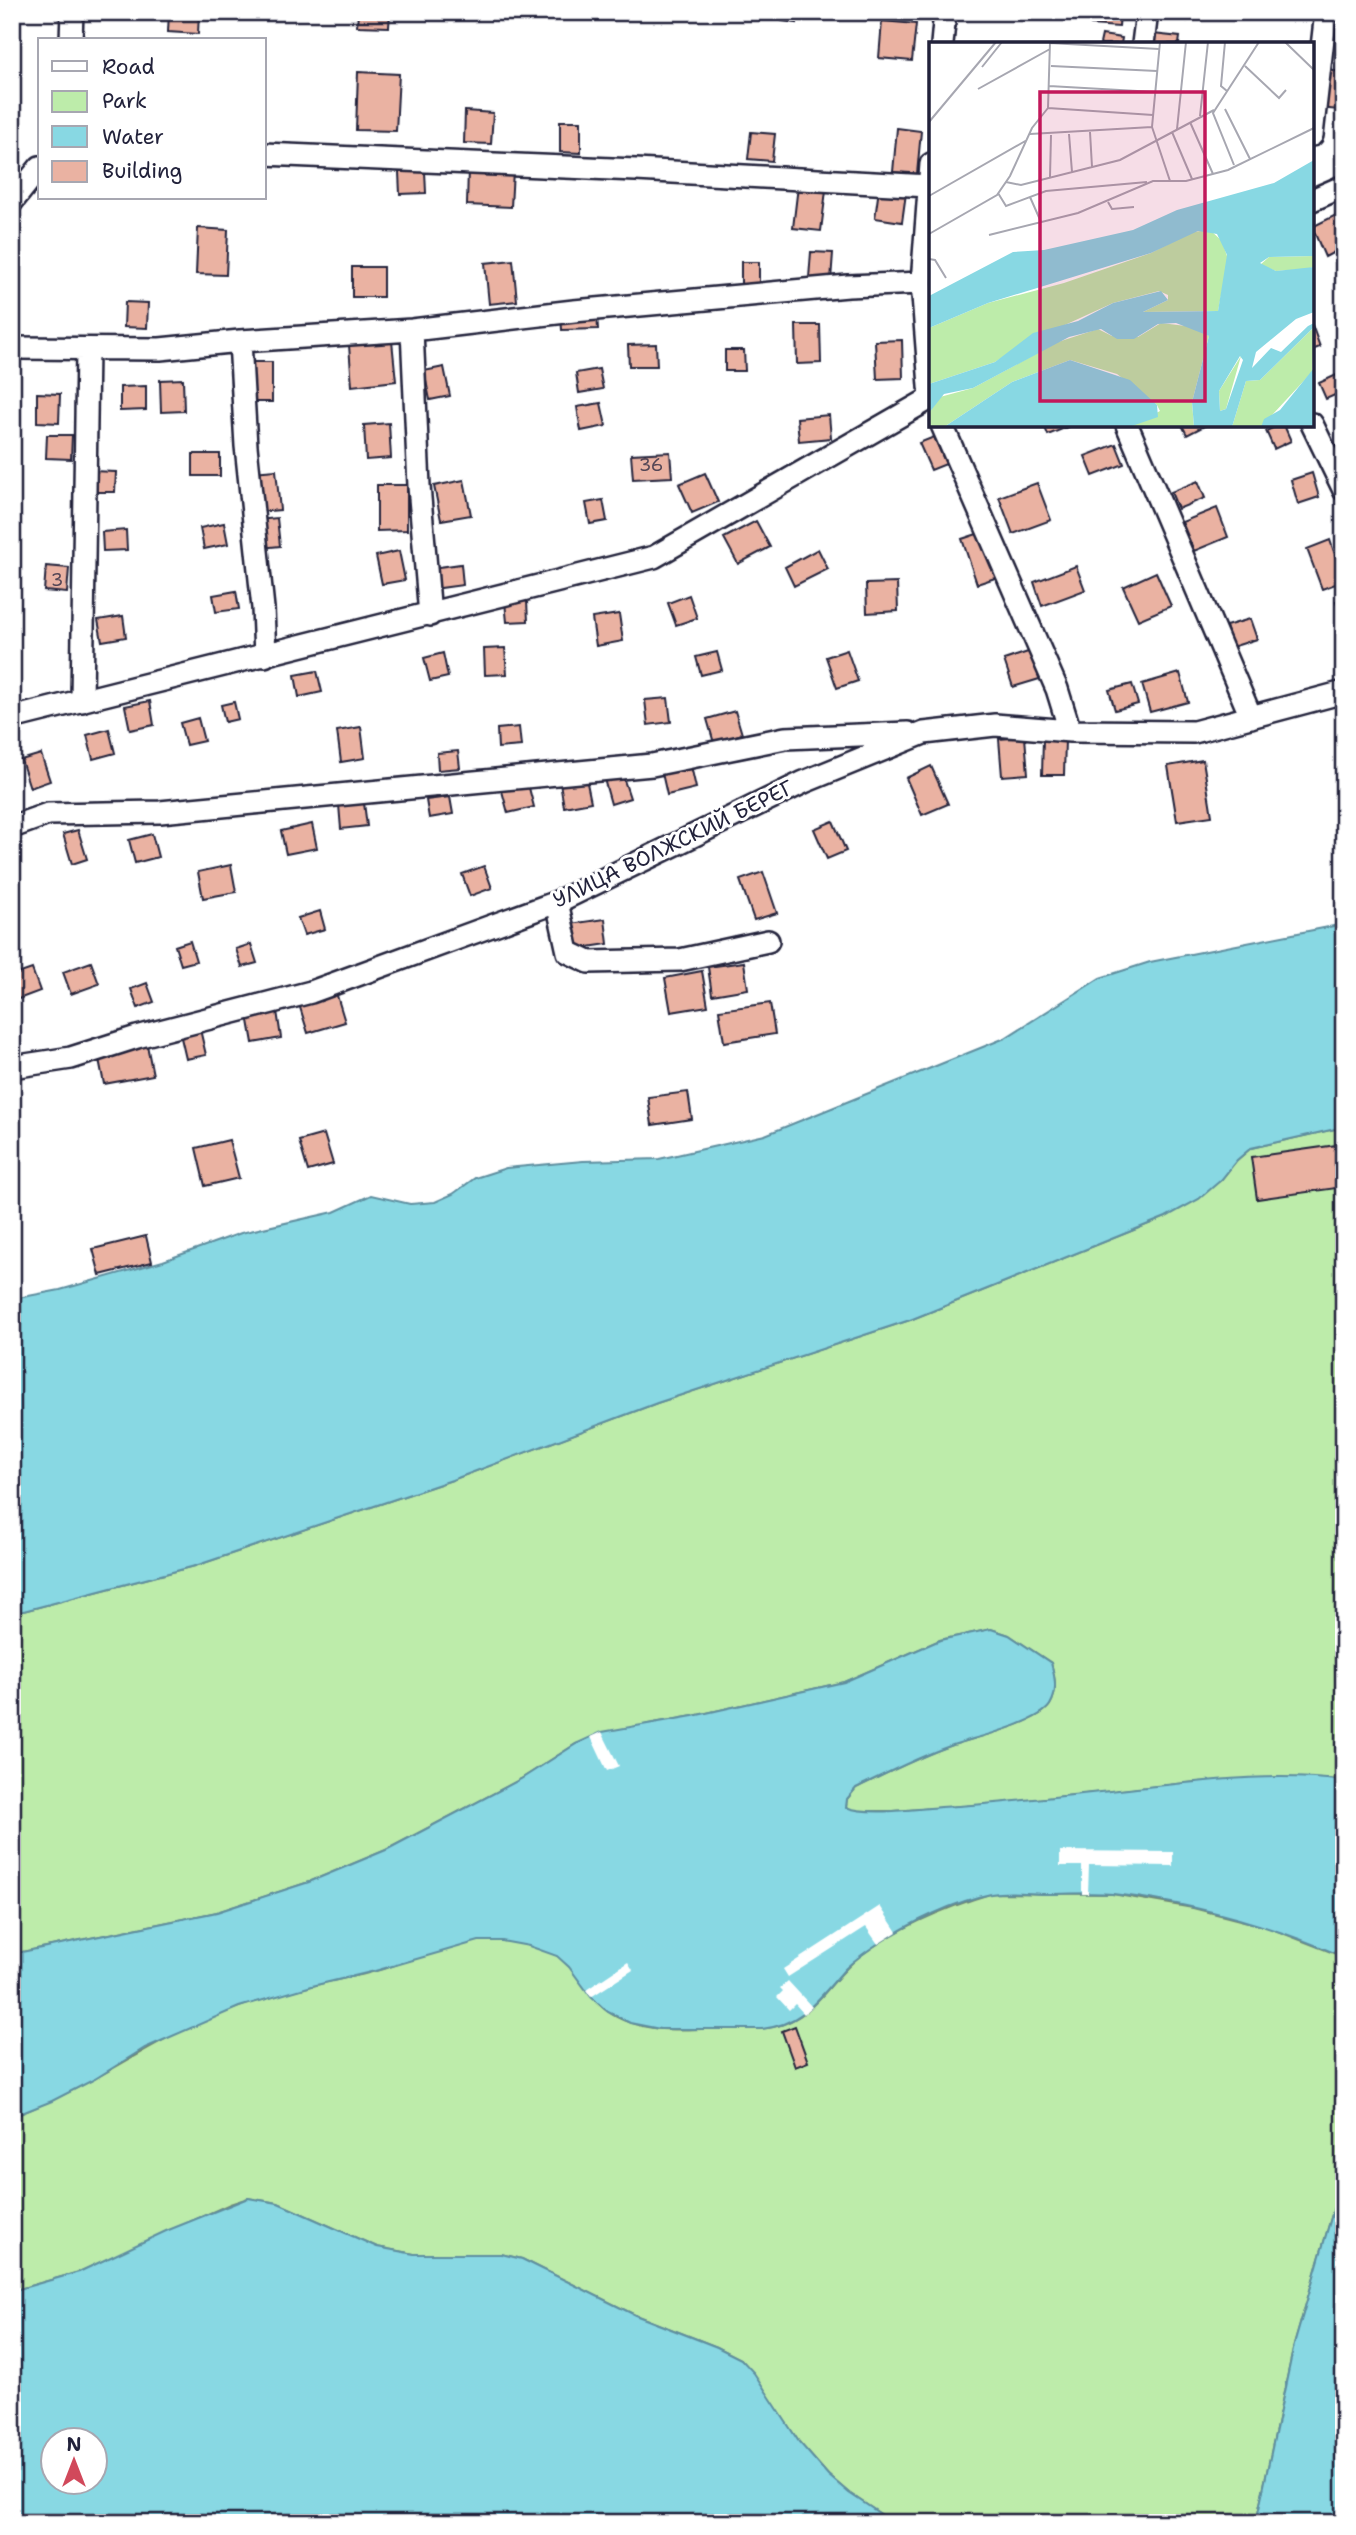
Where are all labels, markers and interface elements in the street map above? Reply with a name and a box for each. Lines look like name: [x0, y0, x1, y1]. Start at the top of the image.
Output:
legend: [38, 38, 266, 200]
inset map: [929, 42, 1314, 427]
text: Road: [102, 53, 155, 81]
text: Park: [102, 87, 147, 115]
text: Water: [102, 123, 164, 151]
text: Building: [102, 157, 182, 185]
house number: 36: [639, 453, 663, 477]
house number: 3: [51, 568, 63, 592]
street label: УЛИЦА ВОЛЖСКИЙ БЕРЕГ: [548, 773, 798, 914]
north arrow: [38, 2426, 108, 2496]
text: N: [66, 2432, 82, 2457]

